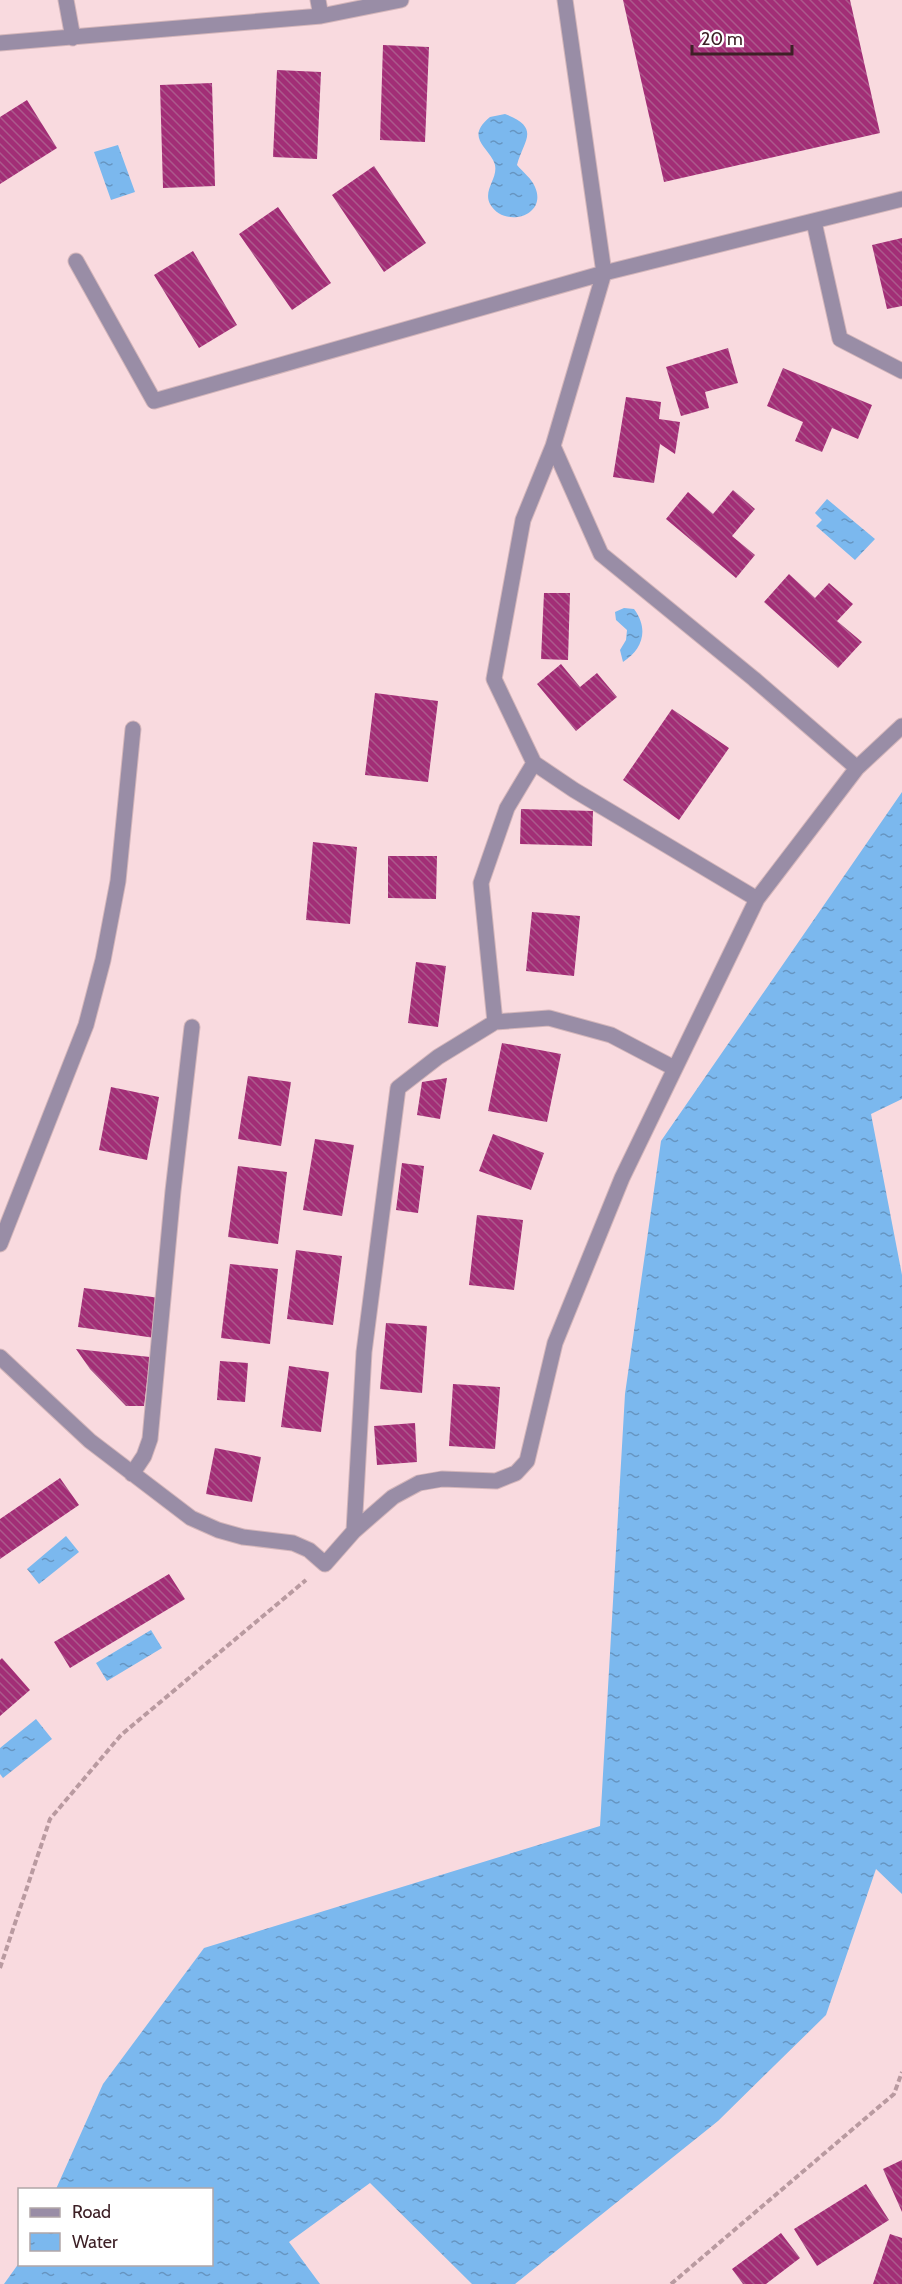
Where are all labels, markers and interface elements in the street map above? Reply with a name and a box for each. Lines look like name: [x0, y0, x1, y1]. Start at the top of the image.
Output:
scale bar: [692, 18, 792, 56]
text: 20 m: [701, 28, 743, 50]
legend: [18, 2188, 213, 2266]
text: Road: [72, 2201, 111, 2223]
text: Water: [72, 2231, 118, 2253]

